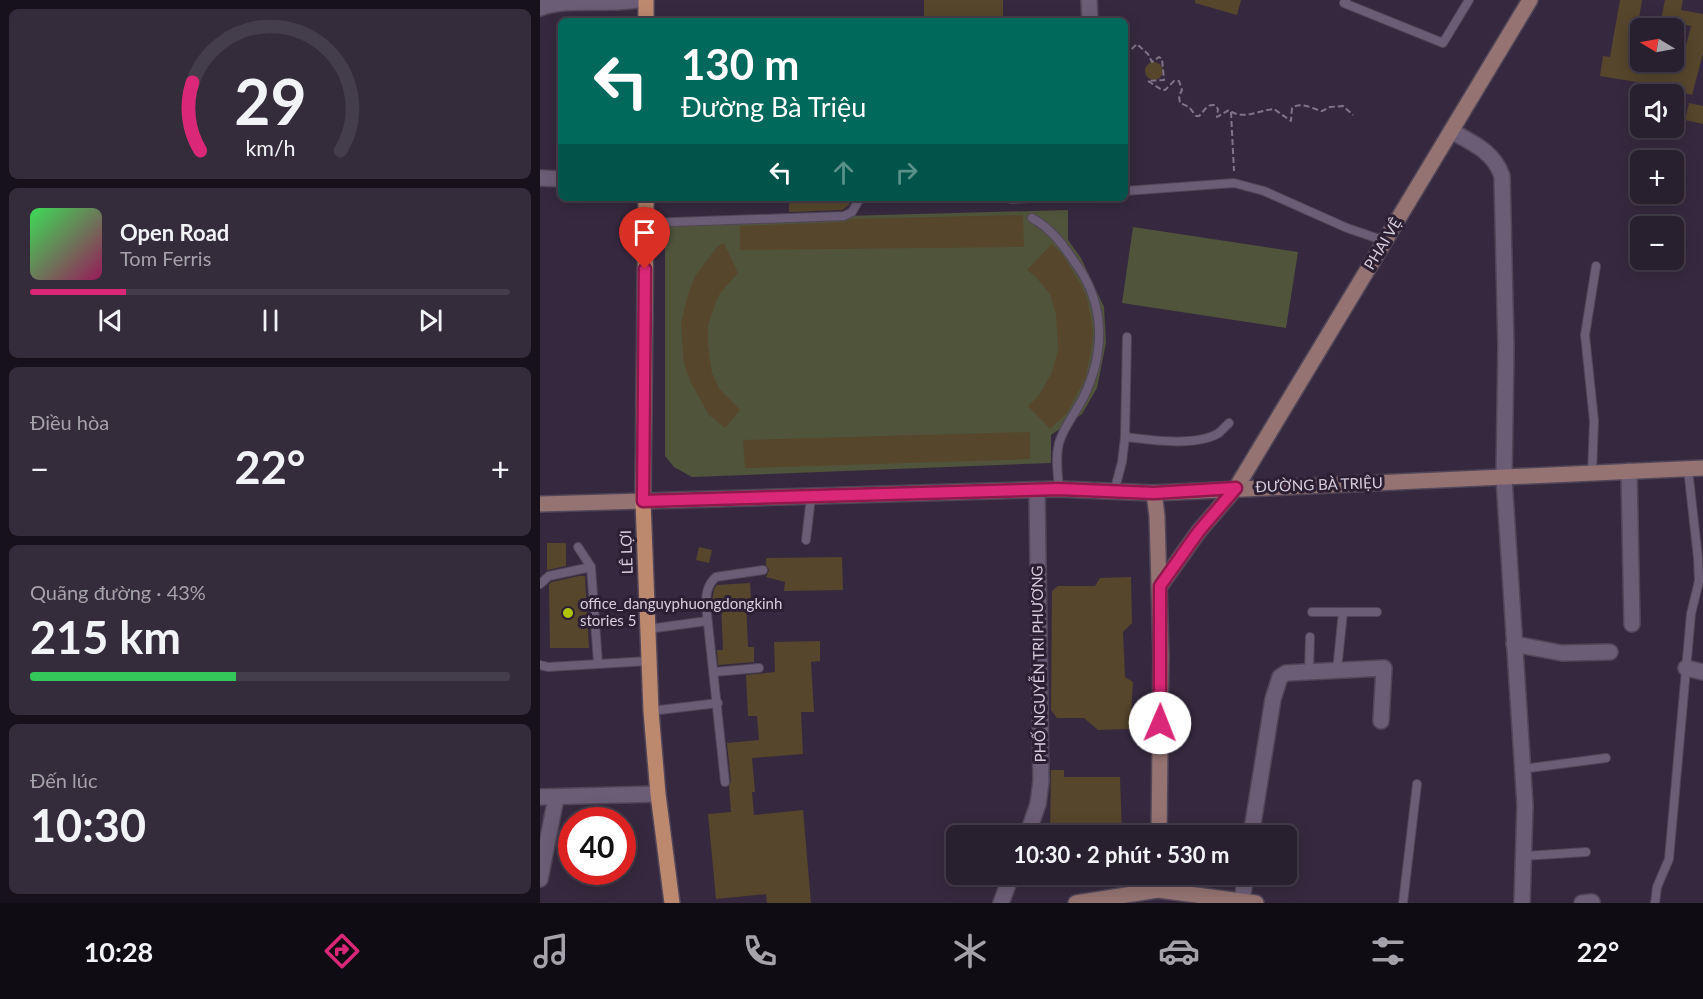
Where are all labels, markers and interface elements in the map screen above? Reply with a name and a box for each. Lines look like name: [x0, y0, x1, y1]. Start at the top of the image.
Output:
north arrow: [1630, 18, 1684, 72]
map controls: [1630, 18, 1684, 270]
text: 130 m: [681, 39, 799, 89]
icon: left: [582, 42, 660, 120]
text: 29: [234, 63, 306, 138]
button: sound: [1630, 84, 1684, 138]
text: Đường Bà Triệu: [681, 90, 866, 123]
text: km/h: [245, 135, 295, 161]
button: +: [1630, 150, 1684, 204]
icon: left: [764, 156, 797, 189]
icon: ahead: [827, 156, 860, 189]
icon: right: [890, 156, 923, 189]
pin: [619, 207, 670, 269]
street label: PHAI VỆ: [1360, 214, 1405, 273]
icon: arrive: [628, 216, 661, 249]
button: −: [1630, 216, 1684, 270]
text: Open Road: [120, 219, 229, 246]
text: Tom Ferris: [120, 246, 211, 270]
icon: previous: [94, 304, 127, 337]
icon: pause: [254, 304, 287, 337]
icon: next: [414, 304, 447, 337]
text: Điều hòa: [30, 410, 109, 434]
text: 22°: [235, 440, 305, 494]
text: −: [30, 448, 49, 488]
text: +: [491, 448, 510, 488]
street label: ĐƯỜNG BÀ TRIỆU: [1255, 473, 1383, 495]
street label: LÊ LỢI: [616, 530, 636, 575]
street label: PHỐ NGUYỄN TRI PHƯƠNG: [1026, 565, 1049, 763]
text: Quãng đường · 43%: [30, 580, 206, 604]
place label: office_danguyphuongdongkinh stories 5: [580, 594, 782, 629]
marker: office_danguyphuongdongkinh stories 5: [561, 606, 575, 620]
text: 215 km: [30, 610, 181, 664]
position arrow: [1128, 691, 1192, 755]
text: Đến lúc: [30, 768, 98, 792]
text: 10:30: [30, 798, 146, 852]
speed limit sign: 40: [558, 807, 636, 885]
text: 10:30 · 2 phút · 530 m: [1014, 841, 1229, 868]
icon: directions: [321, 930, 363, 972]
icon: music: [530, 930, 572, 972]
icon: phone: [739, 930, 781, 972]
icon: climate: [949, 930, 991, 972]
icon: car: [1158, 930, 1200, 972]
icon: filters: [1367, 930, 1409, 972]
text: 10:28: [84, 935, 153, 968]
text: 22°: [1577, 935, 1619, 968]

